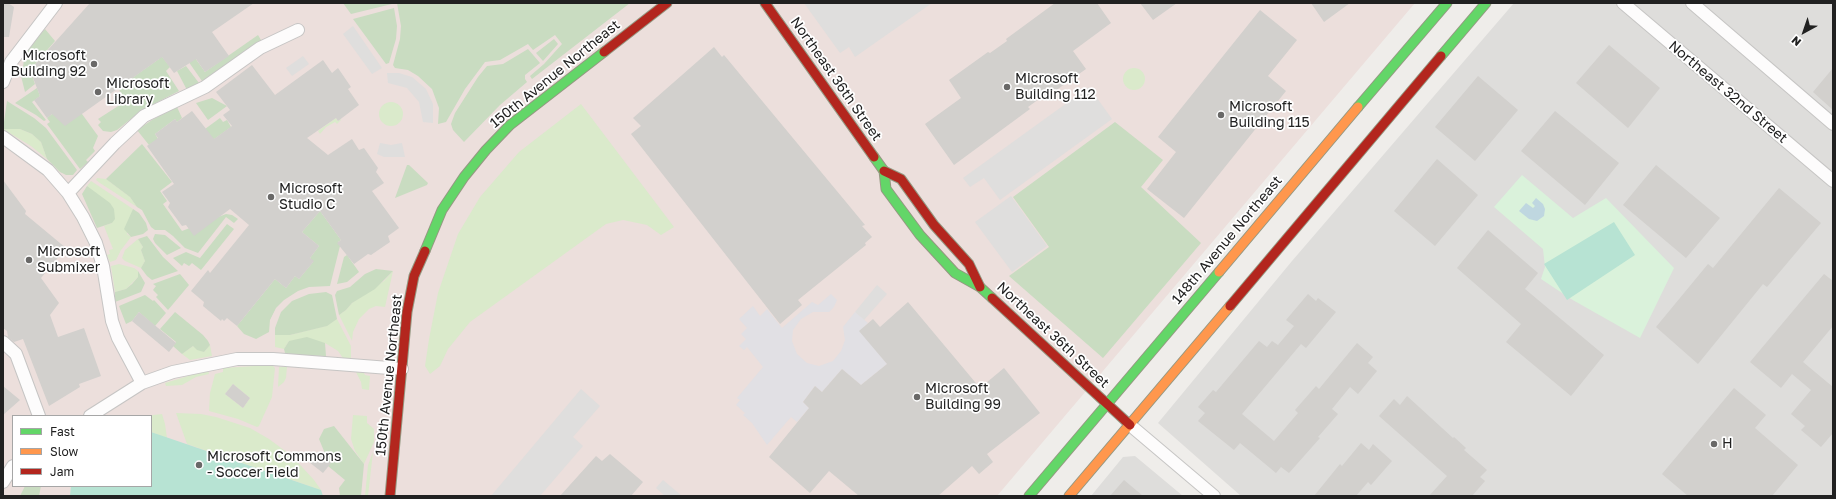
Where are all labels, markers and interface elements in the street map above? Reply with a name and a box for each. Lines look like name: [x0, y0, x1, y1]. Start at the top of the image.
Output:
north arrow: [1784, 12, 1824, 52]
street label: Northeast 36th Street: [787, 14, 885, 144]
street label: 150th Avenue Northeast: [487, 16, 623, 132]
text: N: [1789, 34, 1803, 49]
street label: Northeast 32nd Street: [1665, 37, 1791, 147]
place label: Microsoft Building 92: [10, 48, 86, 80]
marker: Microsoft Building 92: [89, 59, 99, 69]
place label: Microsoft Building 112: [1015, 71, 1096, 104]
place label: Microsoft Library: [106, 76, 170, 108]
marker: Microsoft Building 112: [1002, 82, 1012, 92]
marker: Microsoft Library: [93, 87, 103, 97]
place label: Microsoft Building 115: [1229, 99, 1310, 132]
marker: Microsoft Building 115: [1216, 110, 1226, 120]
street label: 148th Avenue Northeast: [1168, 172, 1286, 308]
place label: Microsoft Studio C: [279, 181, 343, 214]
marker: Microsoft Studio C: [266, 192, 276, 202]
place label: Microsoft Submixer: [37, 244, 101, 276]
marker: Microsoft Submixer: [24, 255, 34, 265]
street label: Northeast 36th Street: [993, 279, 1113, 391]
street label: 150th Avenue Northeast: [372, 293, 406, 457]
place label: Microsoft Building 99: [925, 381, 1001, 414]
marker: Microsoft Building 99: [912, 392, 922, 402]
legend: [12, 415, 152, 487]
text: Fast: [50, 424, 75, 439]
place label: H: [1722, 436, 1733, 452]
marker: H: [1709, 439, 1719, 449]
text: Slow: [50, 444, 78, 459]
place label: Microsoft Commons - Soccer Field: [207, 449, 341, 482]
marker: Microsoft Commons - Soccer Field: [194, 460, 204, 470]
text: Jam: [50, 464, 74, 479]

